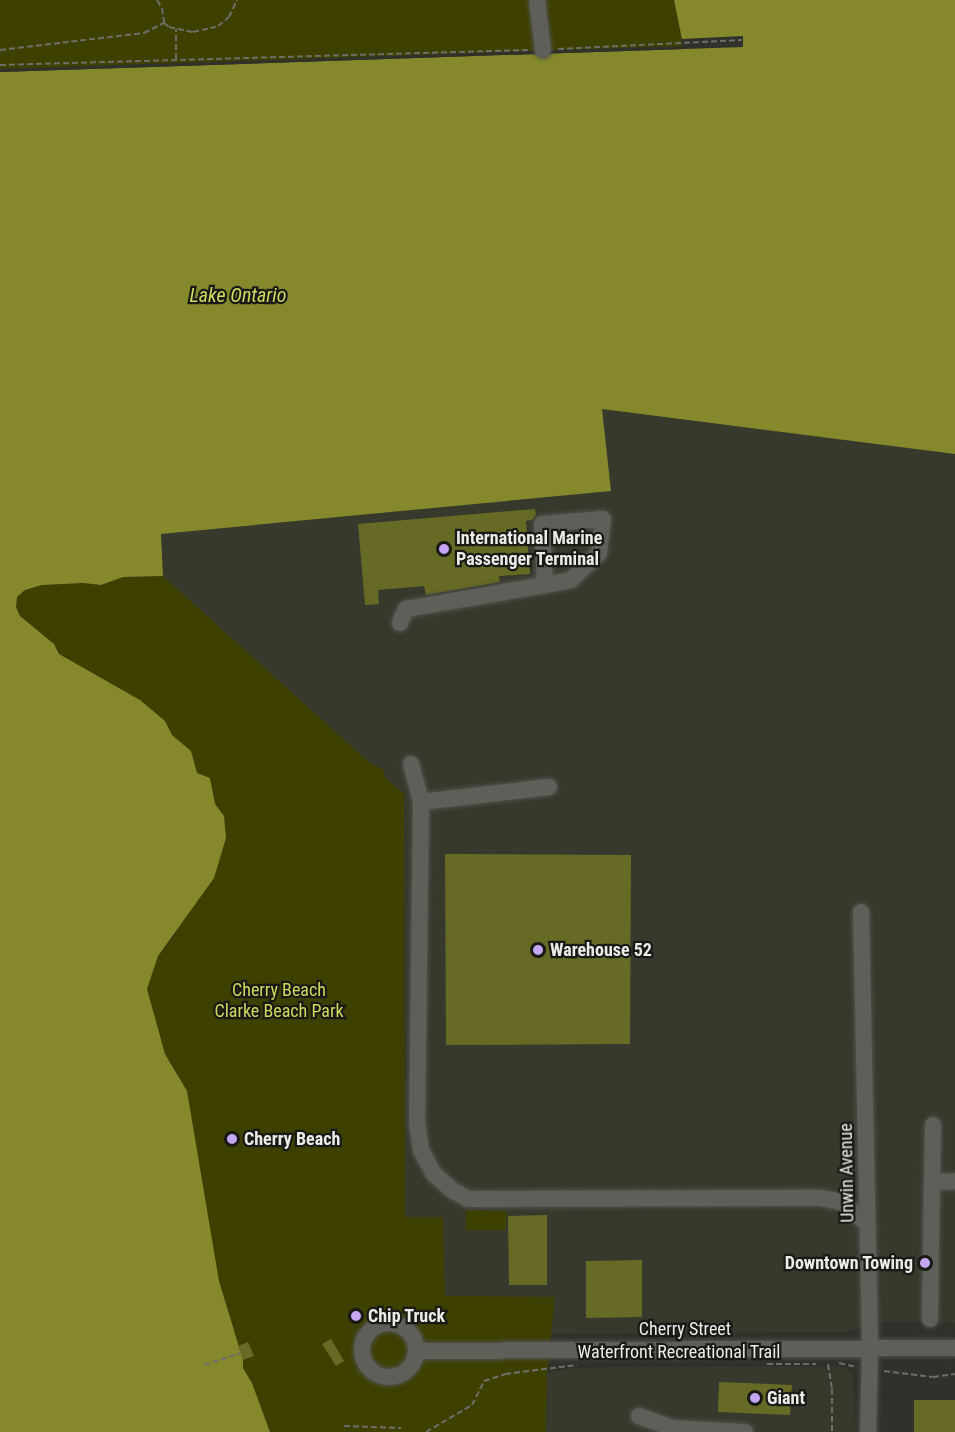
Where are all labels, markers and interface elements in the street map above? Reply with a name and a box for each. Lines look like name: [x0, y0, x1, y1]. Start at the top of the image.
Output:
water label: Lake Ontario: [190, 283, 286, 307]
place label: International Marine Passenger Terminal: [456, 528, 602, 570]
marker: International Marine Passenger Terminal: [437, 542, 451, 556]
place label: Warehouse 52: [550, 939, 652, 961]
marker: Warehouse 52: [531, 943, 545, 957]
park label: Cherry Beach Clarke Beach Park: [214, 980, 344, 1022]
street label: Unwin Avenue: [835, 1123, 859, 1223]
place label: Cherry Beach: [244, 1128, 340, 1150]
marker: Cherry Beach: [225, 1132, 239, 1146]
place label: Downtown Towing: [784, 1252, 913, 1274]
marker: Downtown Towing: [918, 1256, 932, 1270]
place label: Chip Truck: [368, 1305, 446, 1327]
marker: Chip Truck: [349, 1309, 363, 1323]
street label: Cherry Street: [639, 1318, 731, 1340]
street label: Waterfront Recreational Trail: [577, 1341, 781, 1363]
place label: Giant: [767, 1387, 805, 1409]
marker: Giant: [748, 1391, 762, 1405]

